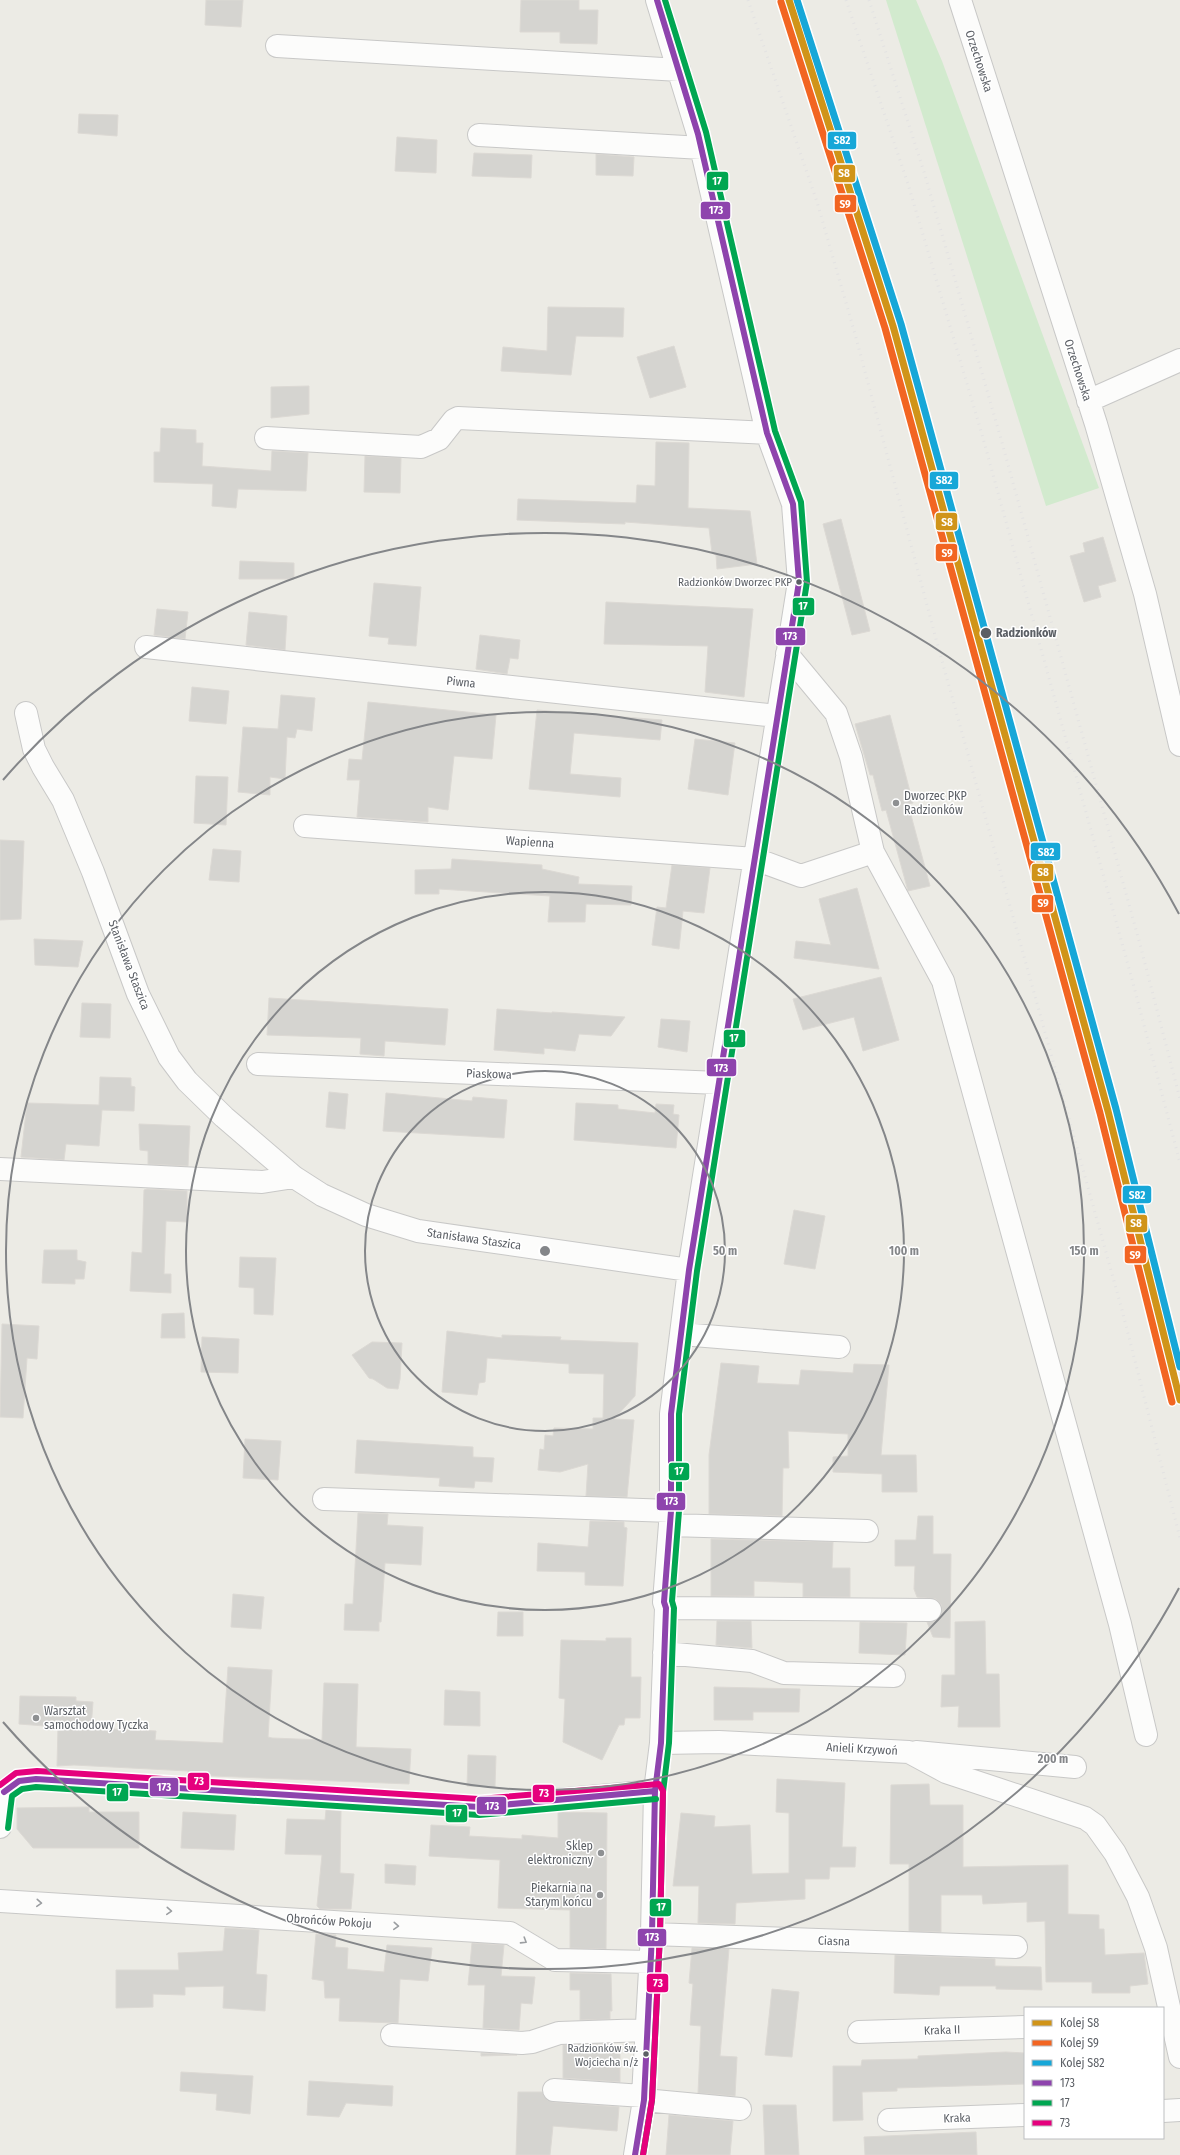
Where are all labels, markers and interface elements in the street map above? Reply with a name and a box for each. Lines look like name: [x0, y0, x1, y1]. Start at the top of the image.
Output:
street label: Orzechowska: [962, 28, 996, 94]
line badge: S82: [827, 131, 857, 150]
text: S82: [834, 134, 850, 147]
line badge: S8: [833, 164, 856, 183]
text: S8: [838, 167, 850, 180]
line badge: 17: [706, 171, 729, 191]
text: 17: [712, 175, 722, 188]
line badge: S9: [834, 194, 857, 213]
text: S9: [839, 198, 851, 211]
line badge: 173: [700, 201, 731, 220]
text: 173: [709, 204, 723, 217]
street label: Orzechowska: [1061, 337, 1095, 403]
line badge: S82: [929, 471, 959, 490]
text: S82: [936, 474, 952, 487]
line badge: S8: [935, 512, 958, 531]
text: S8: [941, 516, 953, 529]
line badge: S9: [935, 543, 958, 562]
text: S9: [941, 547, 953, 560]
place label: Radzionków Dworzec PKP: [678, 576, 792, 589]
marker: Radzionków Dworzec PKP: [794, 577, 804, 587]
line badge: 17: [792, 597, 815, 616]
text: 17: [798, 600, 808, 613]
marker: Radzionków: [979, 626, 993, 640]
place label: Radzionków: [996, 626, 1057, 640]
line badge: 173: [775, 627, 806, 646]
text: 173: [783, 630, 797, 643]
street label: Piwna: [446, 674, 476, 691]
place label: Dworzec PKP Radzionków: [904, 789, 967, 817]
marker: Dworzec PKP Radzionków: [891, 798, 901, 808]
street label: Wapienna: [505, 833, 555, 851]
line badge: S82: [1030, 842, 1061, 861]
text: S82: [1038, 846, 1054, 859]
line badge: S8: [1031, 863, 1054, 882]
text: S8: [1037, 866, 1049, 879]
line badge: S9: [1031, 894, 1054, 913]
text: S9: [1037, 897, 1049, 910]
street label: Stanisława Staszica: [105, 918, 153, 1012]
line badge: 17: [723, 1029, 746, 1048]
text: 17: [729, 1032, 739, 1045]
line badge: 173: [706, 1058, 737, 1077]
text: 173: [714, 1062, 728, 1075]
street label: Piaskowa: [466, 1066, 512, 1082]
line badge: S82: [1122, 1185, 1152, 1204]
text: S82: [1129, 1189, 1145, 1202]
line badge: S8: [1125, 1214, 1148, 1233]
text: S8: [1130, 1217, 1142, 1230]
street label: Stanisława Staszica: [426, 1225, 522, 1253]
centre of rings: [538, 1244, 552, 1258]
text: 50 m: [713, 1244, 737, 1258]
text: 100 m: [889, 1244, 919, 1258]
text: 150 m: [1069, 1244, 1099, 1258]
line badge: S9: [1124, 1245, 1147, 1264]
text: S9: [1129, 1249, 1141, 1262]
line badge: 17: [668, 1462, 690, 1481]
text: 17: [674, 1465, 684, 1478]
line badge: 173: [656, 1492, 686, 1511]
text: 173: [664, 1495, 678, 1508]
place label: Warsztat samochodowy Tyczka: [44, 1704, 149, 1732]
marker: Warsztat samochodowy Tyczka: [31, 1713, 41, 1723]
street label: Anieli Krzywoń: [826, 1740, 898, 1758]
text: 200 m: [1037, 1752, 1068, 1766]
line badge: 73: [187, 1772, 210, 1791]
text: 73: [194, 1775, 204, 1788]
line badge: 173: [149, 1777, 179, 1797]
text: 173: [157, 1781, 171, 1794]
line badge: 17: [106, 1783, 129, 1802]
line badge: 73: [532, 1784, 555, 1803]
text: 17: [112, 1786, 122, 1799]
text: 73: [539, 1787, 549, 1800]
line badge: 173: [476, 1796, 507, 1815]
text: 173: [485, 1800, 499, 1813]
line badge: 17: [445, 1804, 468, 1823]
text: 17: [452, 1807, 462, 1820]
place label: Sklep elektroniczny: [528, 1839, 594, 1867]
marker: Sklep elektroniczny: [596, 1848, 606, 1858]
place label: Piekarnia na Starym końcu: [525, 1881, 592, 1909]
marker: Piekarnia na Starym końcu: [595, 1890, 605, 1900]
line badge: 17: [649, 1898, 672, 1917]
one-way arrow: [36, 1899, 42, 1908]
text: 17: [656, 1901, 666, 1914]
one-way arrow: [166, 1907, 172, 1916]
street label: Obrońców Pokoju: [286, 1911, 372, 1931]
one-way arrow: [393, 1921, 399, 1930]
line badge: 173: [637, 1928, 667, 1947]
text: 173: [645, 1931, 659, 1944]
street label: Ciasna: [818, 1933, 850, 1949]
one-way arrow: [520, 1936, 527, 1944]
line badge: 73: [646, 1973, 669, 1993]
text: 73: [653, 1977, 663, 1990]
legend: [1024, 2007, 1164, 2139]
text: Kolej S8: [1060, 2016, 1099, 2030]
street label: Kraka II: [924, 2022, 960, 2038]
text: Kolej S9: [1060, 2036, 1099, 2050]
place label: Radzionków św. Wojciecha n/ż: [568, 2042, 639, 2069]
marker: Radzionków św. Wojciecha n/ż: [641, 2049, 651, 2059]
text: Kolej S82: [1060, 2056, 1105, 2070]
text: 173: [1060, 2076, 1075, 2090]
text: 17: [1060, 2096, 1070, 2110]
street label: Kraka: [943, 2111, 971, 2125]
text: 73: [1060, 2116, 1070, 2130]

